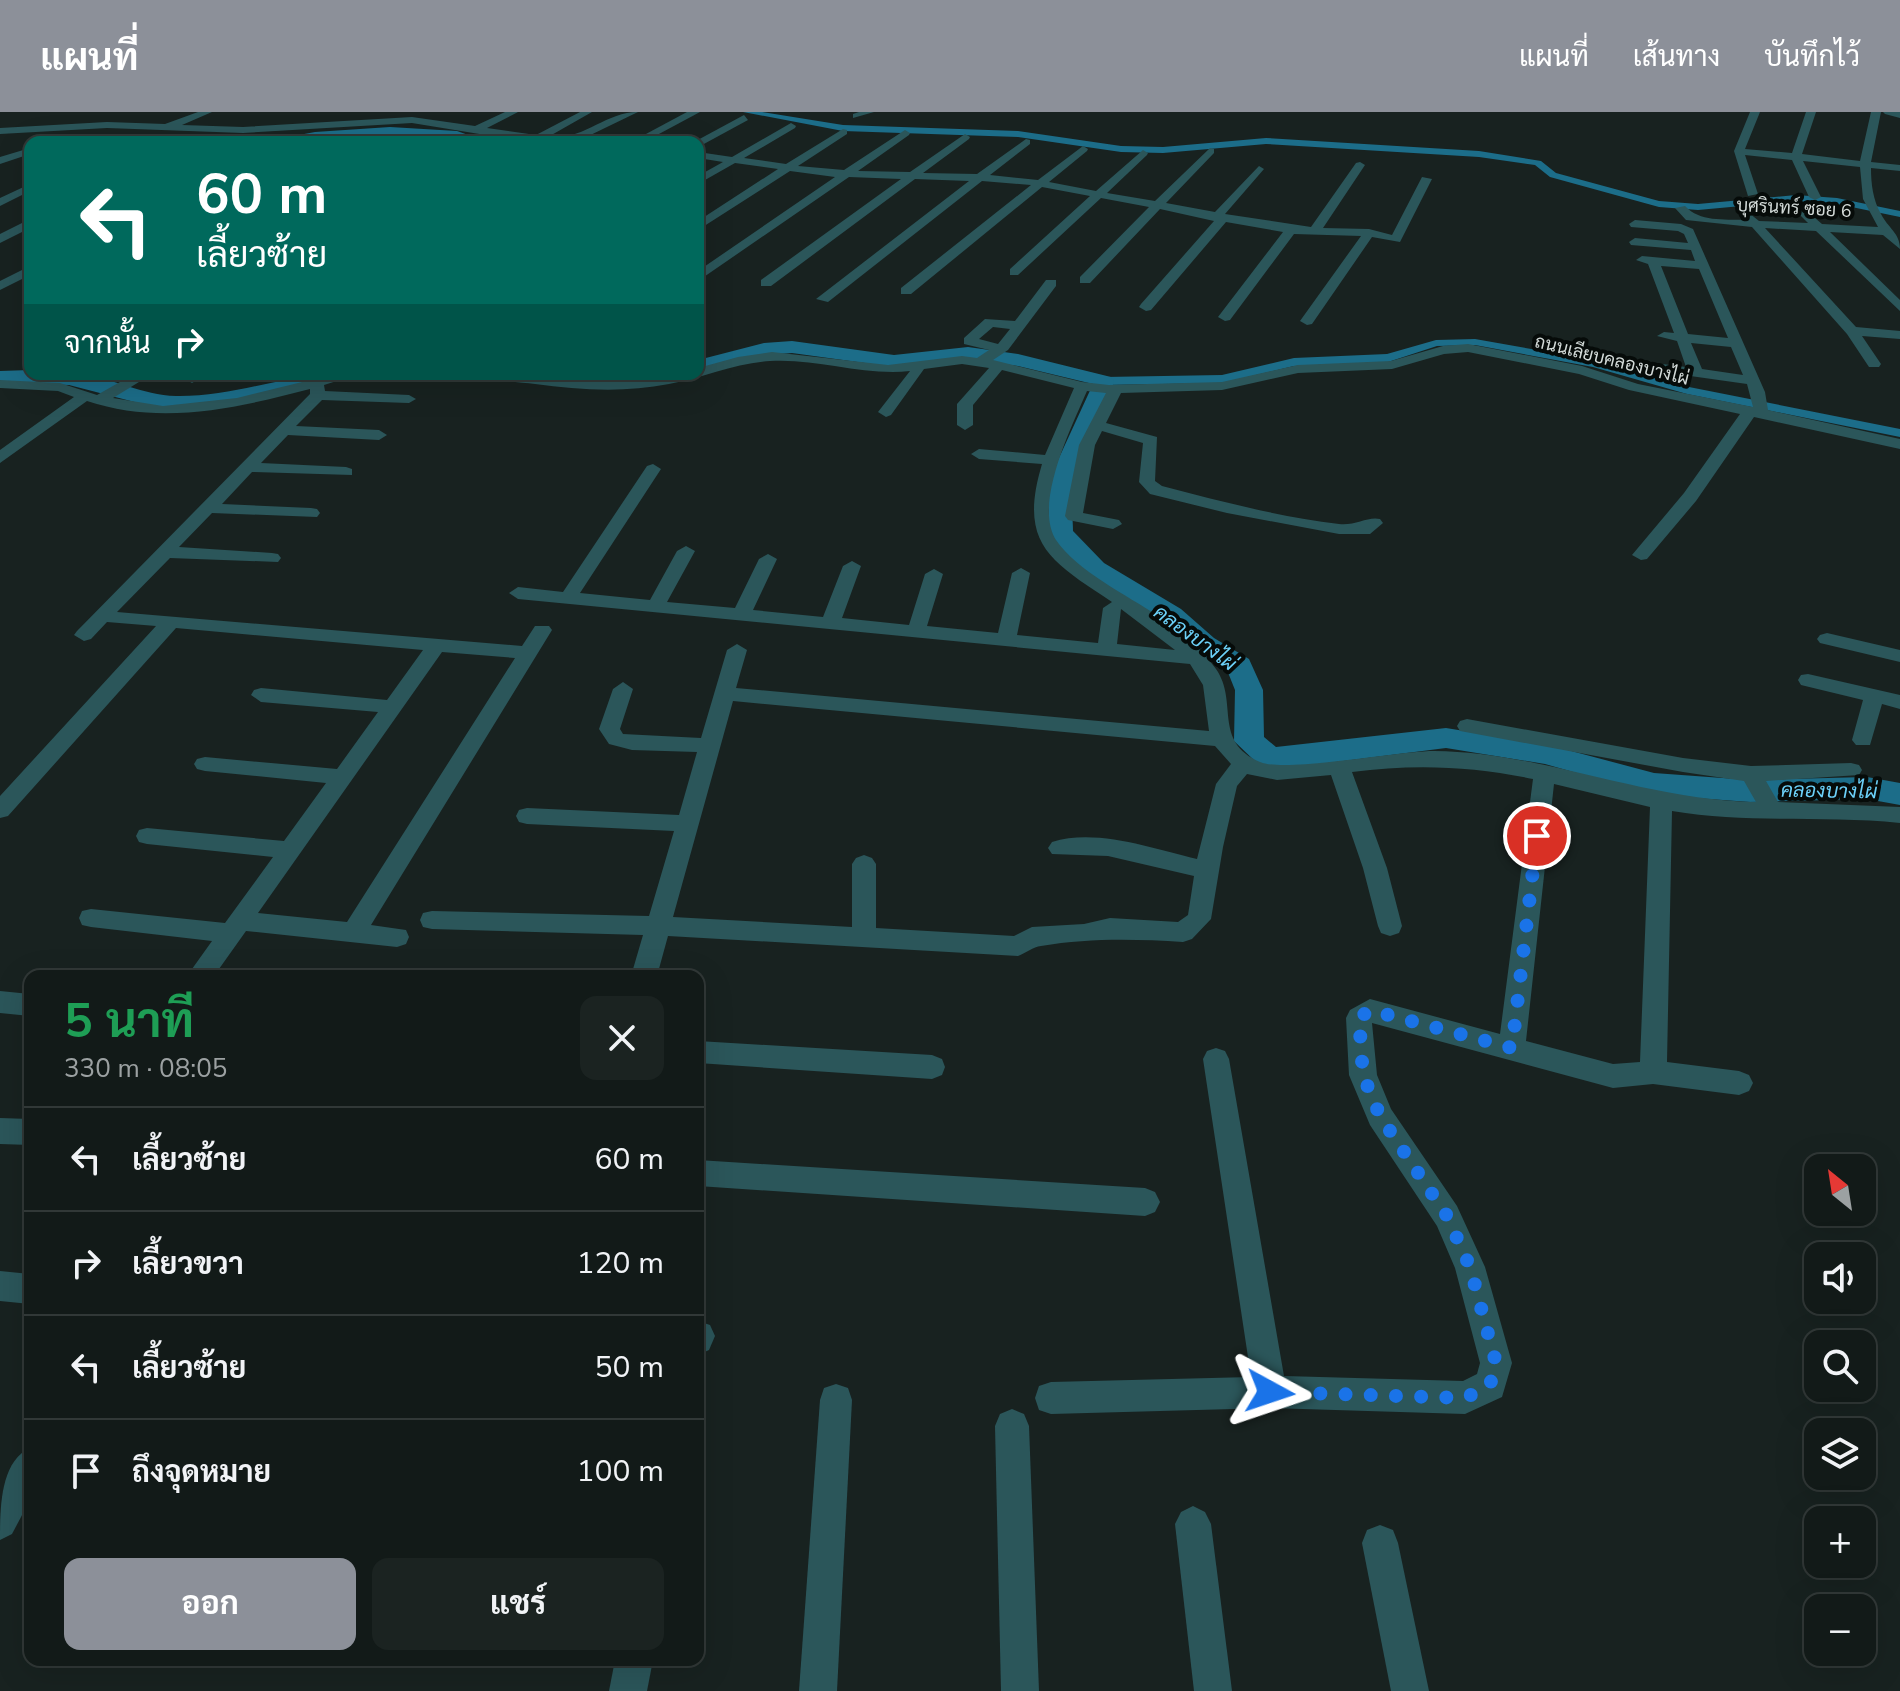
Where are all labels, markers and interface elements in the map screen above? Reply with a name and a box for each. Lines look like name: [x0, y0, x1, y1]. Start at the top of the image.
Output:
text: แผนที่: [40, 32, 139, 83]
text: แผนที่: [1519, 38, 1589, 76]
text: เส้นทาง: [1633, 38, 1720, 76]
text: บันทึกไว้: [1764, 38, 1860, 76]
text: 60 m: [196, 156, 327, 233]
icon: left: [64, 168, 168, 272]
street label: บุศรินทร์ ซอย 6: [1736, 192, 1852, 223]
text: เลี้ยวซ้าย: [196, 231, 327, 280]
icon: right: [167, 320, 211, 364]
text: จากนั้น: [64, 323, 151, 364]
street label: ถนนเลียบคลองบางไผ่: [1532, 328, 1692, 391]
water label: คลองบางไผ่: [1148, 599, 1243, 678]
water label: คลองบางไผ่: [1781, 777, 1878, 805]
pin: [1503, 802, 1571, 870]
icon: arrive: [1515, 814, 1559, 858]
text: 5 นาที: [64, 988, 194, 1054]
button: close: [580, 996, 664, 1080]
text: 330 m · 08:05: [64, 1051, 227, 1086]
icon: left: [64, 1137, 108, 1181]
text: 60 m: [595, 1139, 664, 1180]
text: เลี้ยวซ้าย: [132, 1140, 246, 1181]
north arrow: [1804, 1154, 1876, 1226]
map controls: [1804, 1154, 1876, 1666]
icon: right: [64, 1241, 108, 1285]
button: sound: [1804, 1242, 1876, 1314]
text: 120 m: [577, 1243, 664, 1284]
text: เลี้ยวขวา: [132, 1244, 244, 1285]
button: search: [1804, 1330, 1876, 1402]
icon: left: [64, 1345, 108, 1389]
text: 50 m: [595, 1347, 664, 1388]
text: เลี้ยวซ้าย: [132, 1348, 246, 1389]
position arrow: [1228, 1350, 1312, 1434]
button: layers: [1804, 1418, 1876, 1490]
icon: arrive: [64, 1449, 108, 1493]
text: 100 m: [577, 1451, 664, 1492]
text: ถึงจุดหมาย: [132, 1452, 271, 1493]
button: +: [1804, 1506, 1876, 1578]
button: ออก: [64, 1558, 356, 1650]
button: แชร์: [372, 1558, 664, 1650]
button: −: [1804, 1594, 1876, 1666]

